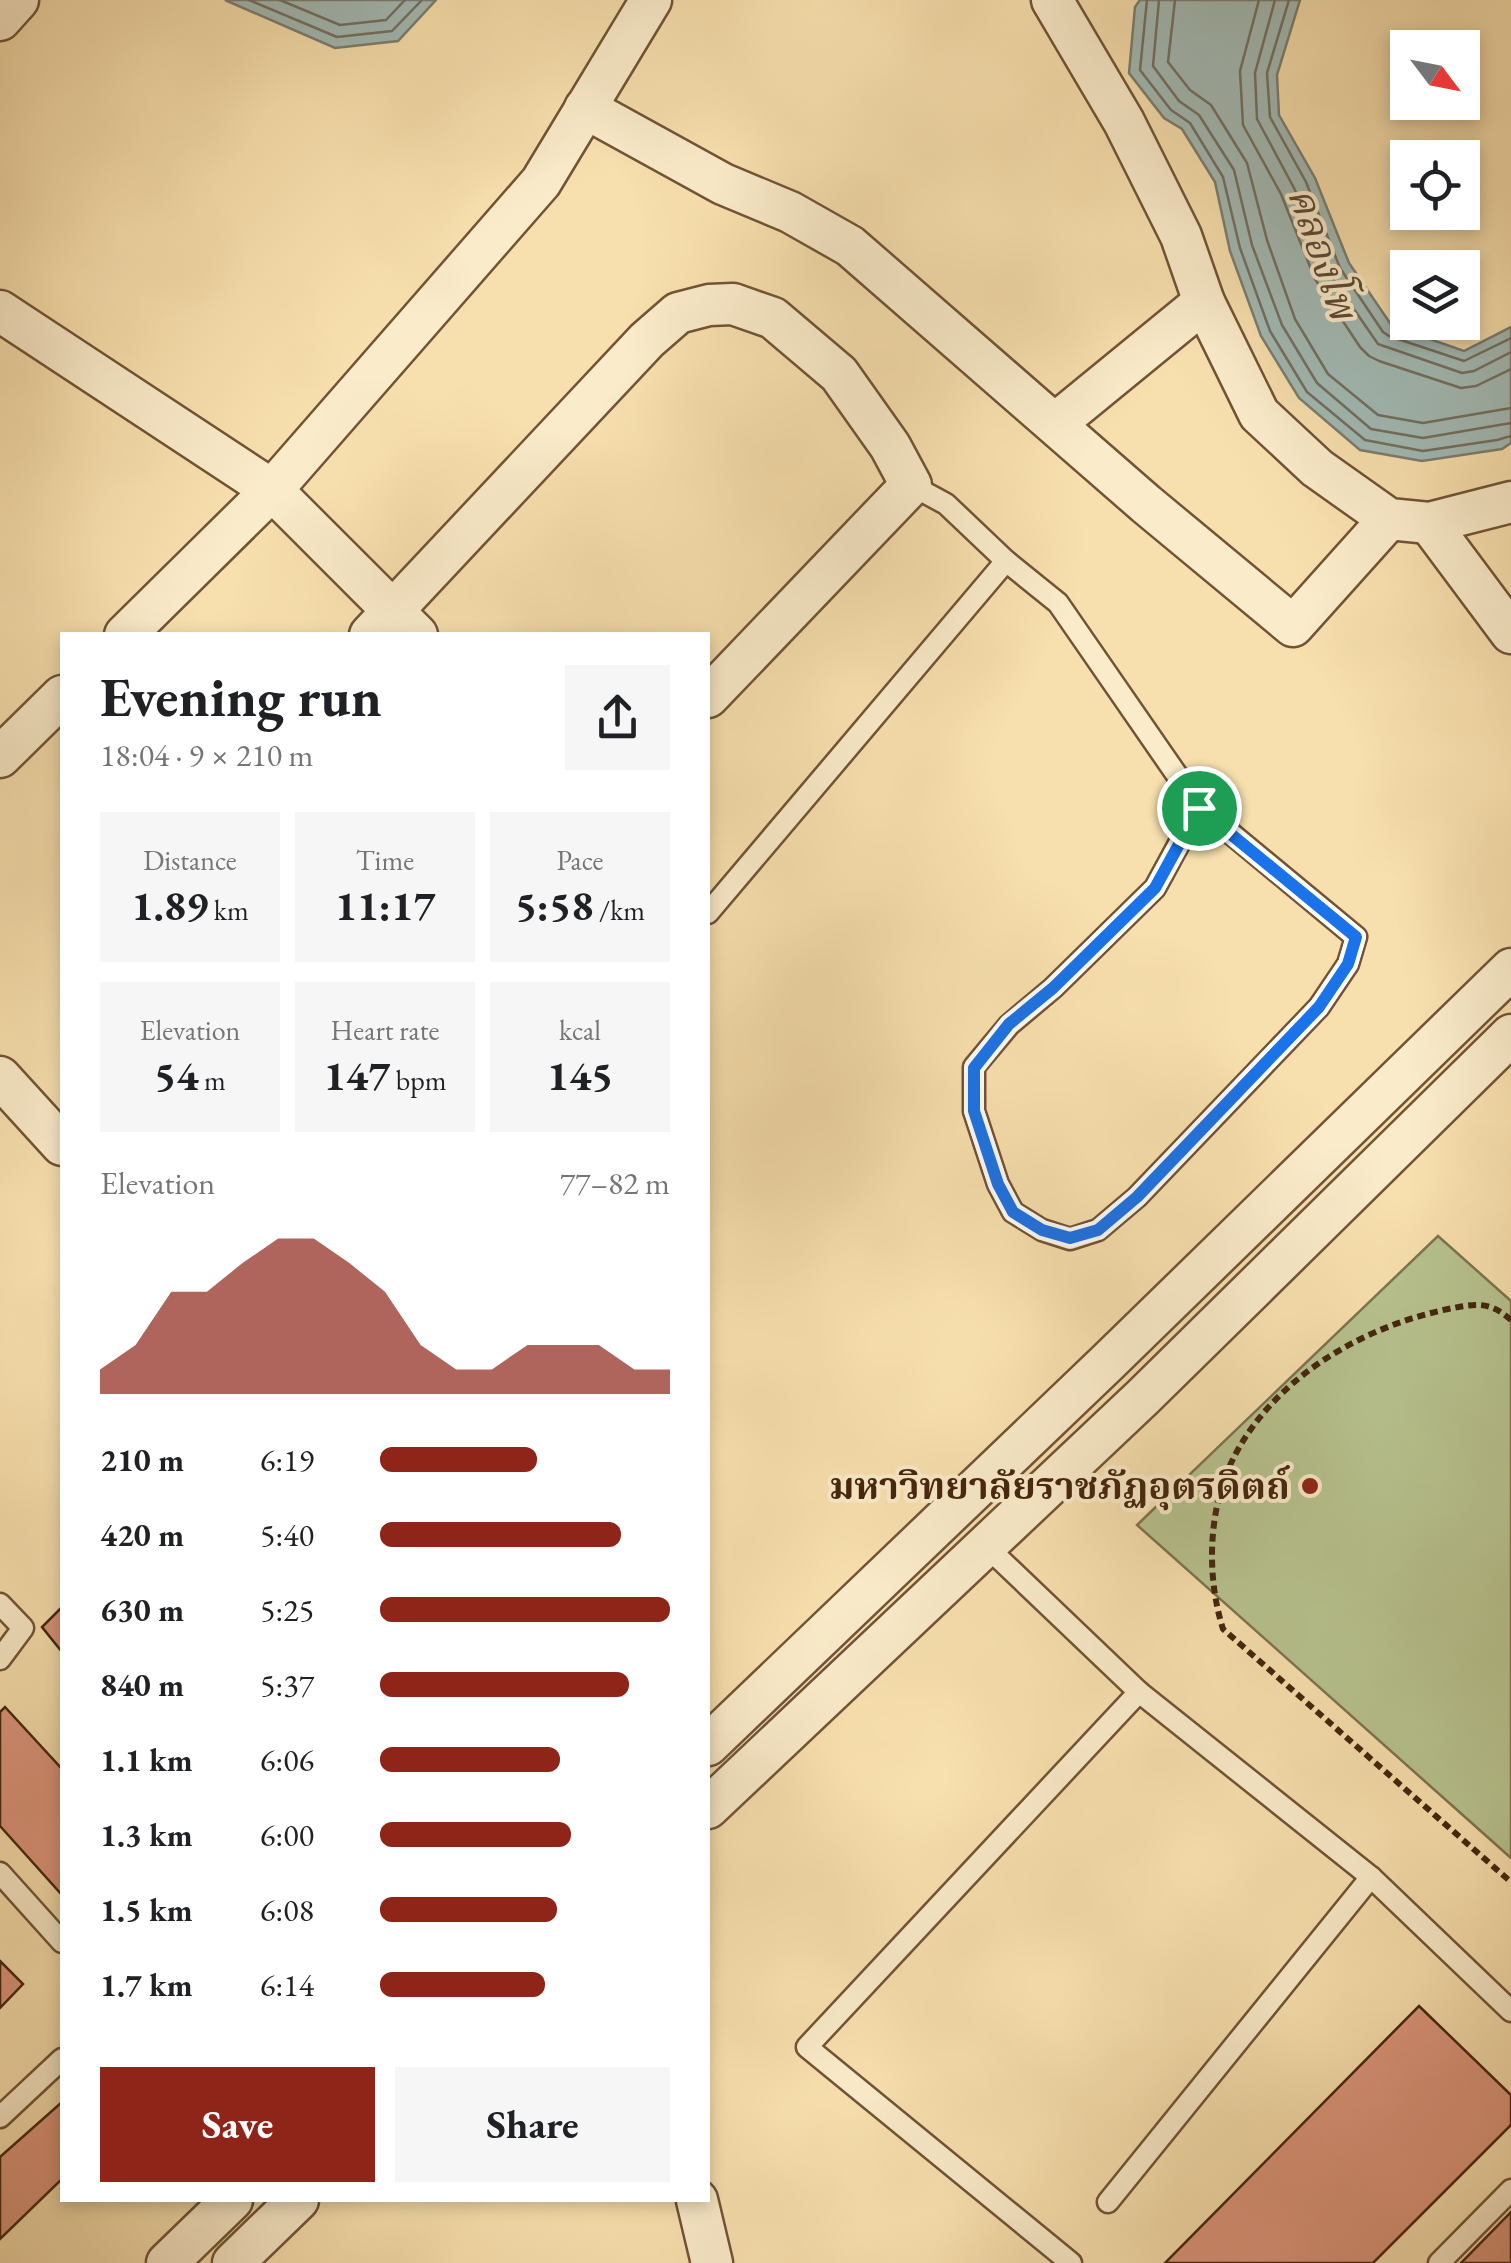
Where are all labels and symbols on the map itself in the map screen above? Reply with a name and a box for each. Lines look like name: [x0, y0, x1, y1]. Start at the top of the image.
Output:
north arrow: [1390, 30, 1480, 120]
water label: คลองโพ: [1276, 180, 1371, 328]
pin: [1157, 766, 1242, 851]
place label: มหาวิทยาลัยราชภัฏอุตรดิตถ์: [829, 1461, 1291, 1511]
marker: มหาวิทยาลัยราชภัฏอุตรดิตถ์: [1299, 1475, 1321, 1497]

